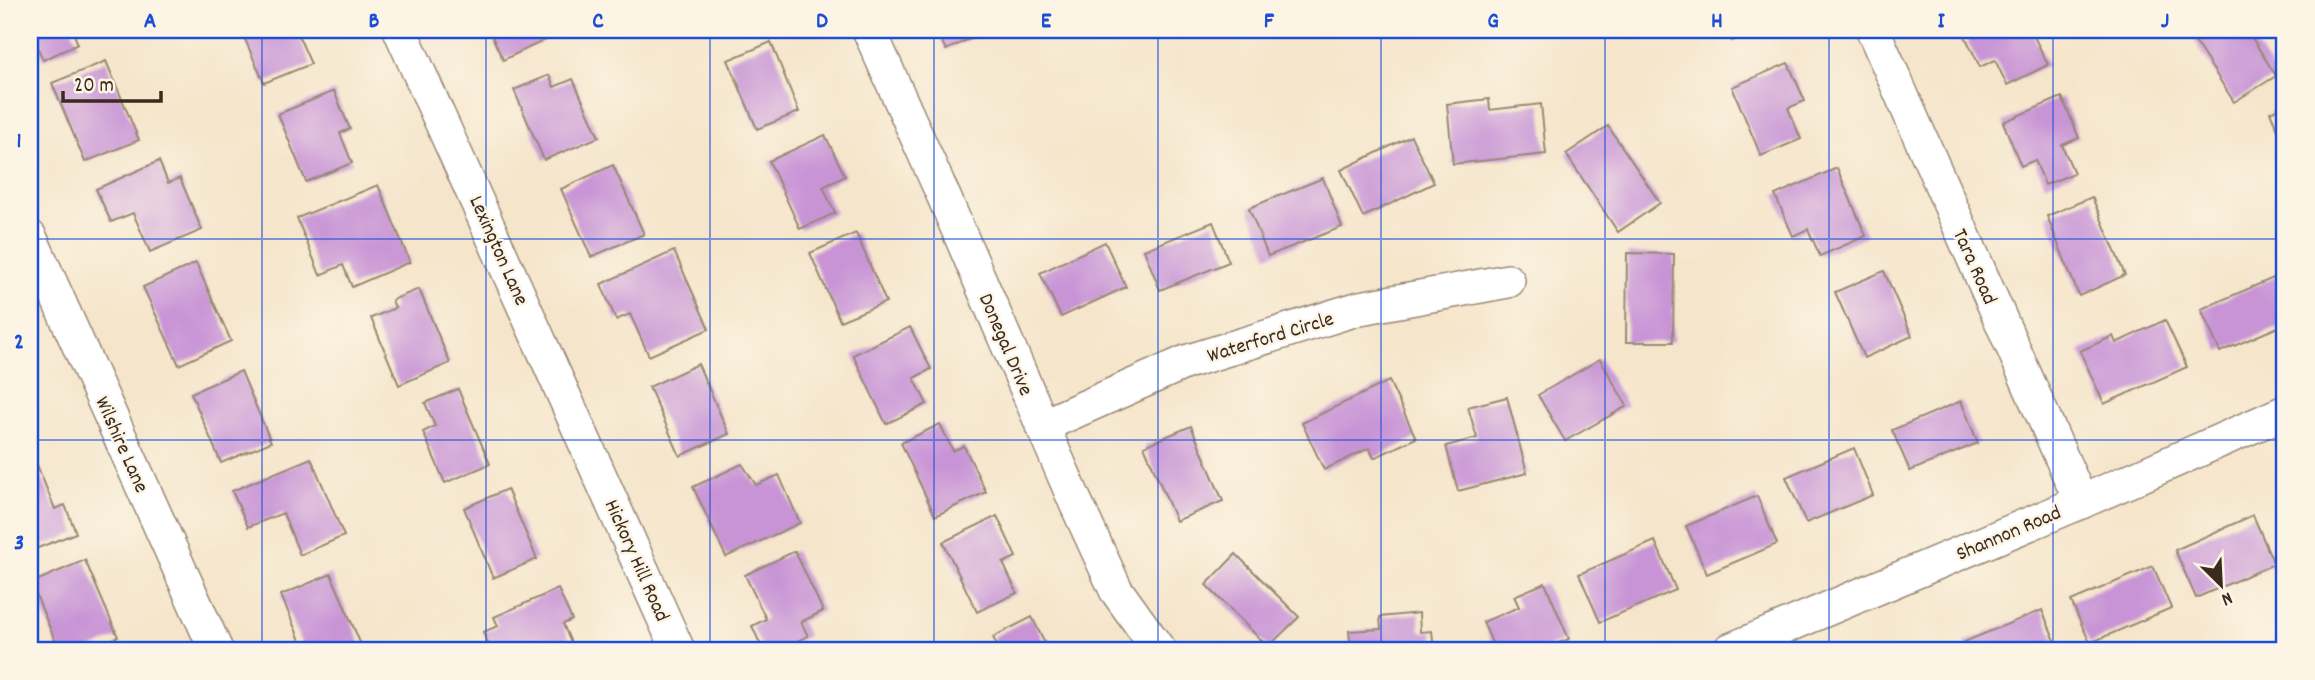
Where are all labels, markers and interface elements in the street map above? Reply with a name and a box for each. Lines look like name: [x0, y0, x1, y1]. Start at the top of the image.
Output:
text: A: [144, 6, 156, 39]
text: B: [369, 6, 380, 39]
text: C: [592, 6, 604, 39]
text: D: [816, 6, 828, 39]
text: E: [1041, 6, 1052, 39]
text: F: [1264, 6, 1275, 39]
text: G: [1487, 6, 1499, 39]
text: H: [1711, 6, 1723, 39]
text: I: [1937, 6, 1945, 39]
text: J: [2161, 6, 2169, 39]
scale bar: [63, 60, 161, 104]
text: 20 m: [74, 72, 114, 102]
text: 1: [16, 126, 22, 159]
street label: Lexington Lane: [460, 192, 535, 311]
street label: Tara Road: [1943, 225, 2003, 310]
street label: Donegal Drive: [969, 289, 1039, 401]
street label: Waterford Circle: [1204, 305, 1338, 372]
text: 2: [14, 327, 24, 360]
street label: Wilshire Lane: [86, 392, 155, 498]
street label: Hickory Hill Road: [595, 495, 676, 627]
street label: Shannon Road: [1952, 499, 2066, 570]
text: 3: [14, 528, 24, 561]
north arrow: [2186, 550, 2256, 620]
text: N: [2217, 583, 2236, 612]

